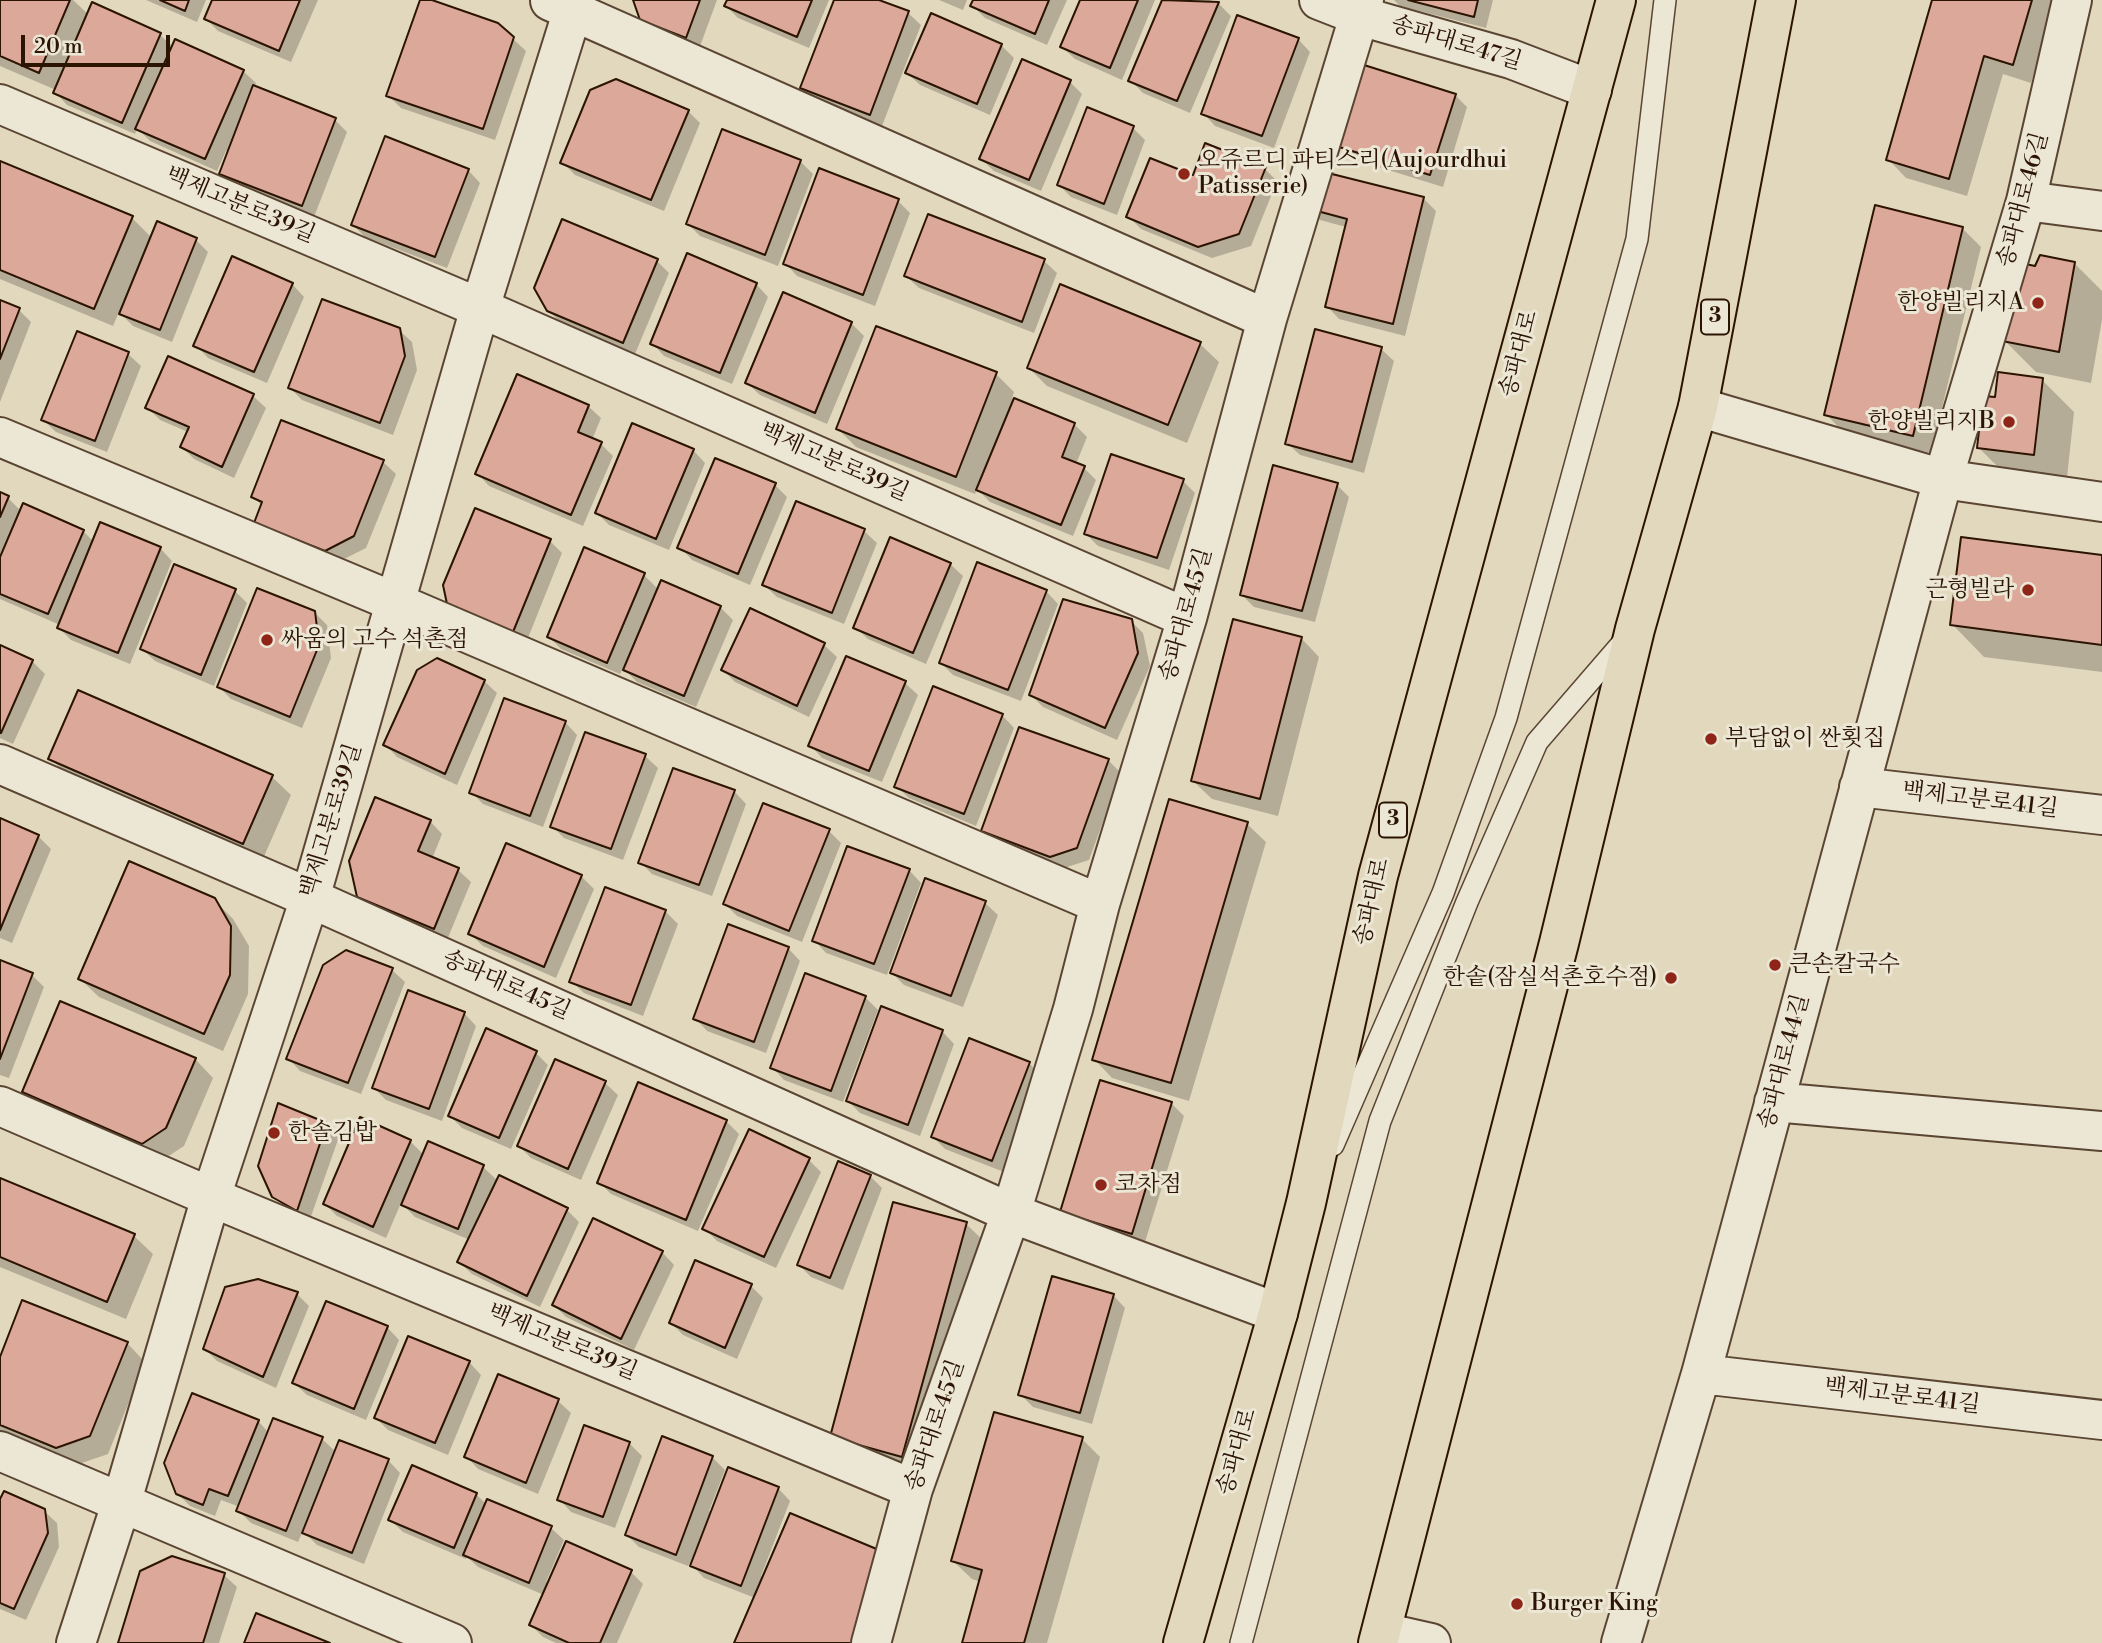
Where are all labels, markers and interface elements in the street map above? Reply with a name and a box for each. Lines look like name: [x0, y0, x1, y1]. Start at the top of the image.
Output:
street label: 송파대로47길: [1387, 11, 1525, 77]
scale bar: [24, 21, 173, 65]
text: 20 m: [34, 34, 83, 60]
street label: 송파대로46길: [1993, 129, 2055, 271]
place label: 오쥬르디 파티스리(Aujourdhui Patisserie): [1198, 147, 1507, 201]
street label: 백제고분로39길: [161, 162, 319, 250]
marker: 오쥬르디 파티스리(Aujourdhui Patisserie): [1176, 166, 1192, 182]
place label: 한양빌리지A: [1897, 289, 2024, 317]
marker: 한양빌리지A: [2030, 295, 2046, 311]
road number: 3: [1701, 300, 1729, 334]
street label: 송파대로: [1495, 308, 1545, 400]
place label: 한양빌리지B: [1868, 408, 1995, 436]
marker: 한양빌리지B: [2001, 414, 2017, 430]
street label: 백제고분로39길: [755, 418, 913, 508]
street label: 송파대로45길: [1155, 545, 1219, 685]
place label: 근형빌라: [1925, 576, 2014, 604]
marker: 근형빌라: [2020, 582, 2036, 598]
place label: 싸움의 고수 석촌점: [281, 626, 468, 654]
marker: 싸움의 고수 석촌점: [259, 632, 275, 648]
place label: 부담없이 싼횟집: [1725, 725, 1885, 753]
marker: 부담없이 싼횟집: [1703, 731, 1719, 747]
street label: 백제고분로39길: [295, 740, 369, 902]
street label: 백제고분로41길: [1900, 778, 2060, 824]
road number: 3: [1379, 802, 1407, 838]
street label: 송파대로: [1350, 856, 1396, 948]
street label: 송파대로45길: [438, 945, 574, 1027]
place label: 큰손칼국수: [1789, 951, 1900, 979]
marker: 큰손칼국수: [1767, 957, 1783, 973]
place label: 한솥(잠실석촌호수점): [1443, 964, 1657, 992]
marker: 한솥(잠실석촌호수점): [1663, 970, 1679, 986]
street label: 송파대로44길: [1754, 991, 1816, 1133]
place label: 한솔김밥: [288, 1119, 377, 1147]
marker: 한솔김밥: [266, 1125, 282, 1141]
place label: 코차점: [1115, 1171, 1182, 1199]
marker: 코차점: [1093, 1177, 1109, 1193]
street label: 백제고분로39길: [483, 1299, 641, 1387]
street label: 송파대로45길: [901, 1357, 971, 1495]
street label: 백제고분로41길: [1822, 1374, 1982, 1420]
street label: 송파대로: [1212, 1405, 1264, 1499]
place label: Burger King: [1531, 1590, 1658, 1618]
marker: Burger King: [1509, 1596, 1525, 1612]

